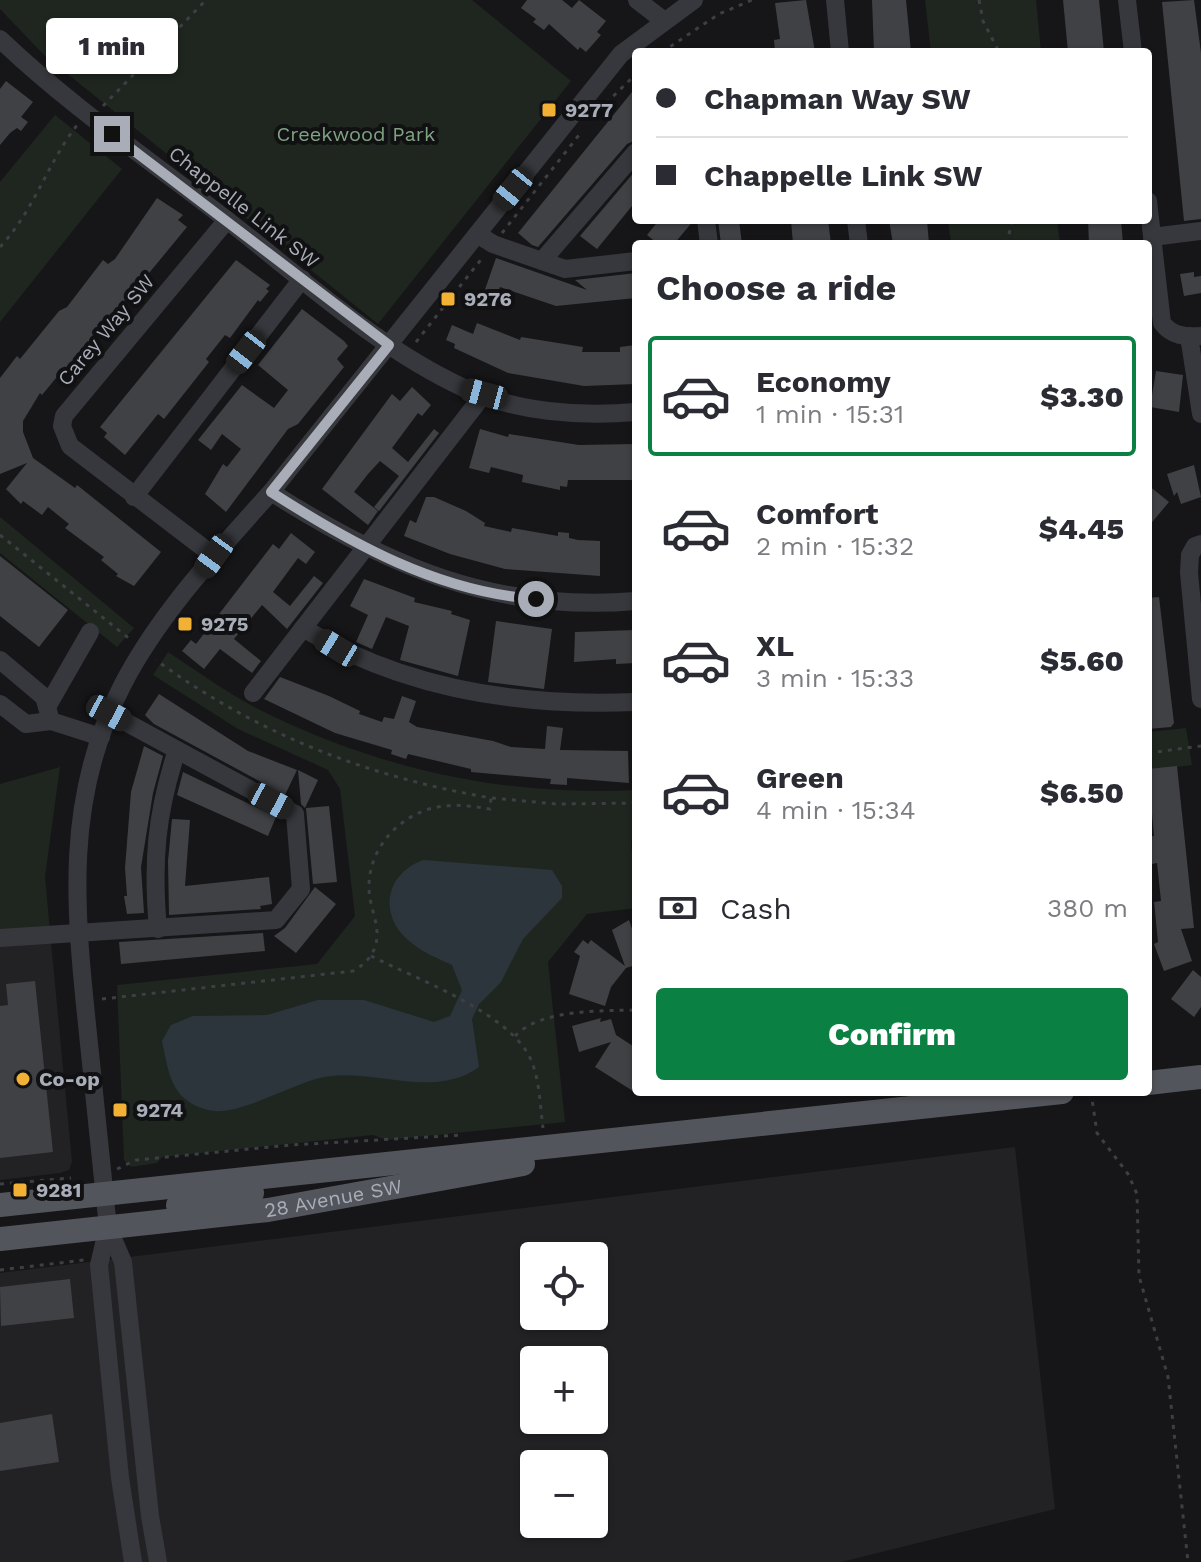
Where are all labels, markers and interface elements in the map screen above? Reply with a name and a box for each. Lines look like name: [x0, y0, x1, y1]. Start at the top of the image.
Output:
callout: 1 min: [46, 18, 178, 74]
text: 1 min: [79, 31, 145, 61]
text: Chapman Way SW: [704, 81, 971, 116]
place label: 9277: [565, 98, 613, 122]
marker: 9277: [540, 101, 558, 119]
route end: [94, 116, 130, 152]
park label: Creekwood Park: [277, 122, 435, 146]
street label: Chappelle Link SW: [164, 141, 324, 273]
text: Chappelle Link SW: [704, 158, 982, 193]
car: [489, 163, 537, 215]
text: Choose a ride: [656, 267, 896, 309]
street label: Carey Way SW: [53, 269, 159, 391]
place label: 9276: [464, 287, 512, 311]
marker: 9276: [439, 290, 457, 308]
car: [222, 326, 270, 378]
icon: car: [660, 360, 732, 432]
text: Economy: [756, 364, 891, 399]
car: [458, 376, 510, 412]
text: $3.30: [1040, 379, 1124, 414]
text: 1 min · 15:31: [756, 399, 904, 429]
icon: car: [660, 492, 732, 564]
text: Comfort: [756, 496, 878, 531]
text: $4.45: [1039, 511, 1124, 546]
car: [190, 530, 238, 582]
text: 2 min · 15:32: [756, 531, 914, 561]
route start: [518, 581, 554, 617]
place label: 9275: [201, 612, 248, 636]
marker: 9275: [176, 615, 194, 633]
icon: car: [660, 624, 732, 696]
car: [310, 625, 364, 671]
text: XL: [756, 628, 794, 663]
text: $5.60: [1040, 643, 1124, 678]
text: 3 min · 15:33: [756, 663, 914, 693]
car: [82, 691, 136, 735]
icon: car: [660, 756, 732, 828]
text: Green: [756, 760, 844, 795]
text: $6.50: [1040, 775, 1124, 810]
car: [244, 779, 298, 823]
text: 4 min · 15:34: [756, 795, 916, 825]
icon: cash: [656, 886, 700, 930]
text: Cash: [720, 891, 792, 926]
text: 380 m: [1047, 893, 1128, 923]
button: Confirm: [656, 988, 1128, 1080]
place label: Co-op: [39, 1067, 100, 1091]
marker: Co-op: [14, 1070, 32, 1088]
place label: 9274: [136, 1098, 183, 1122]
marker: 9274: [111, 1101, 129, 1119]
street label: 28 Avenue SW: [263, 1174, 404, 1222]
place label: 9281: [36, 1178, 81, 1202]
marker: 9281: [11, 1181, 29, 1199]
map controls: [520, 1242, 608, 1538]
button: locate: [520, 1242, 608, 1330]
button: +: [520, 1346, 608, 1434]
button: −: [520, 1450, 608, 1538]

